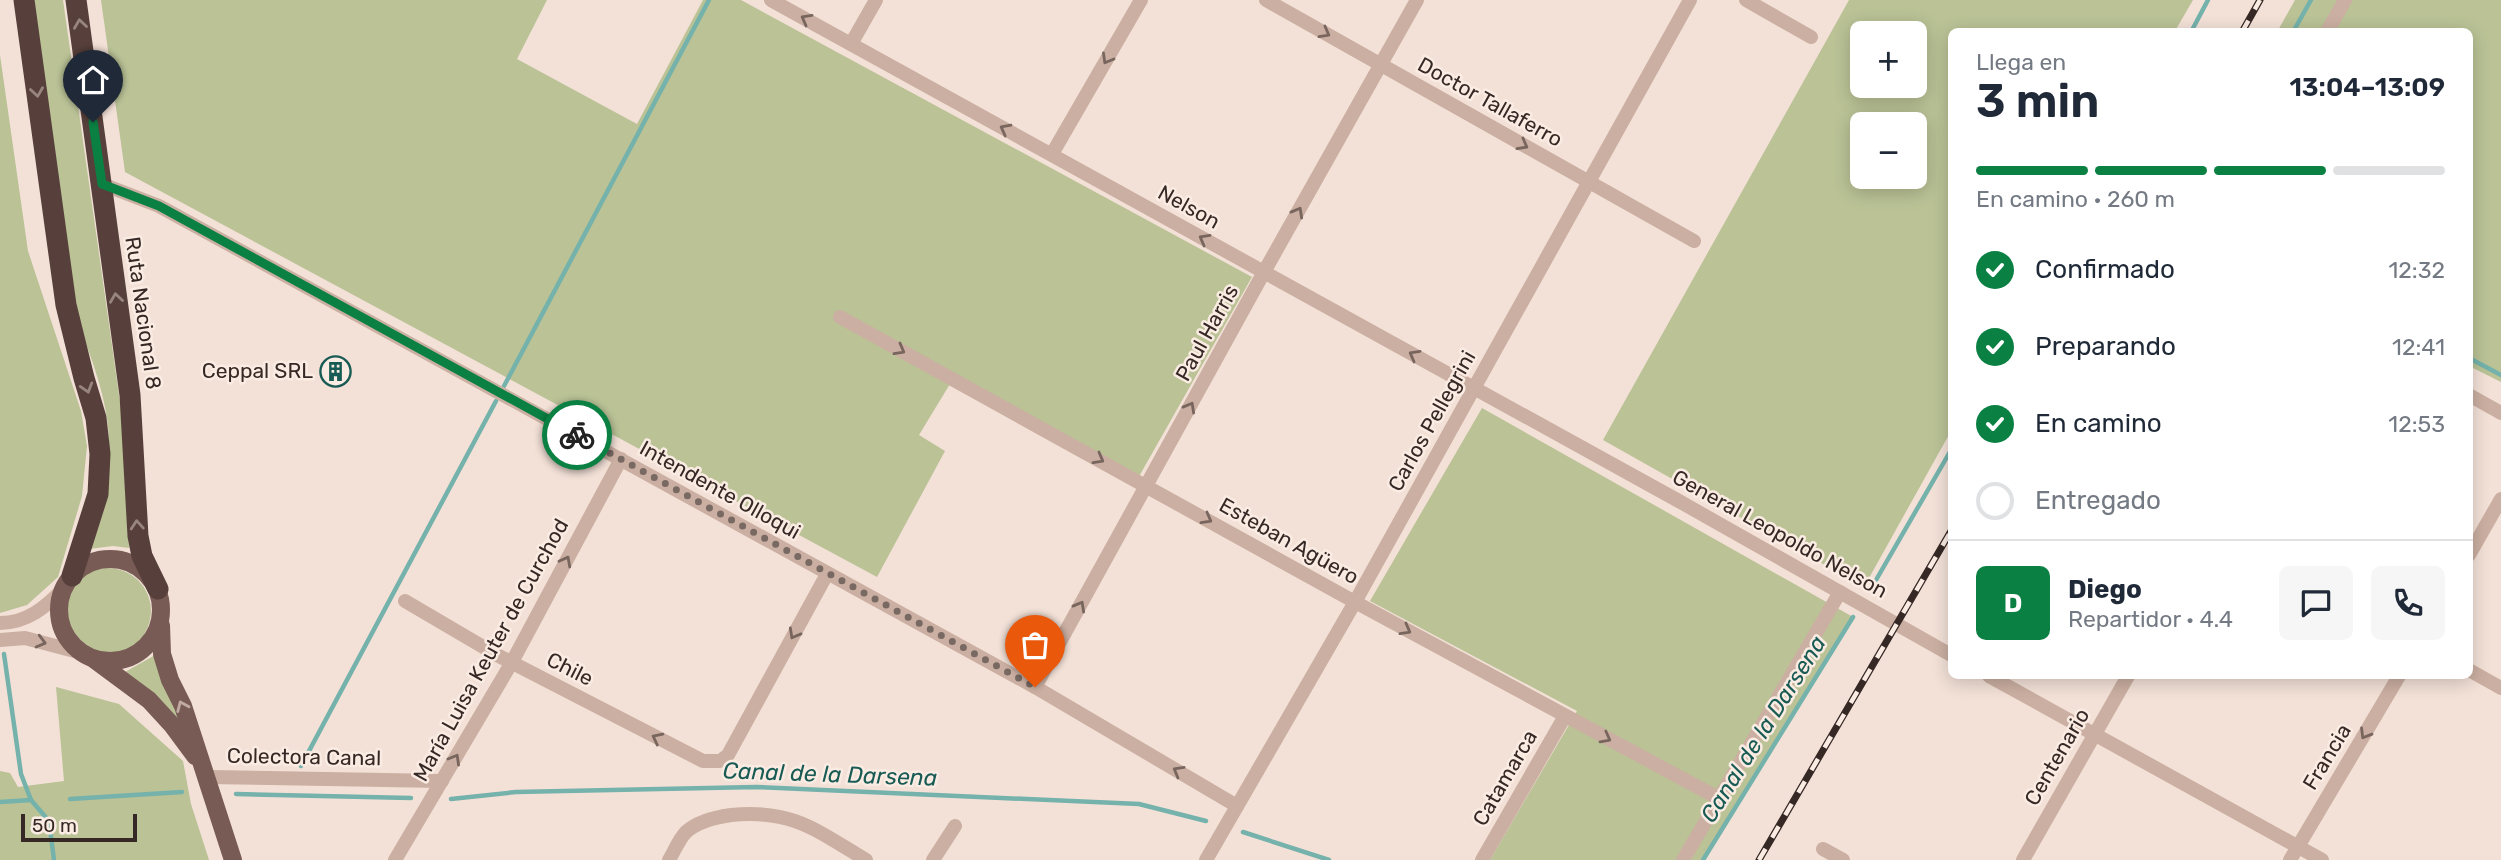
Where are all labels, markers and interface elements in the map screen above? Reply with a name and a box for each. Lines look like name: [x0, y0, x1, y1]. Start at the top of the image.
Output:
one-way arrow: [801, 14, 813, 27]
one-way arrow: [72, 18, 87, 30]
map controls: [1850, 21, 1927, 189]
button: +: [1850, 21, 1927, 98]
one-way arrow: [1318, 25, 1331, 38]
text: Llega en: [1976, 48, 2066, 76]
pin: [63, 50, 123, 122]
street label: Doctor Tallaferro: [1414, 51, 1567, 152]
one-way arrow: [1102, 52, 1115, 65]
icon: home: [74, 61, 112, 99]
text: 13:04–13:09: [2289, 72, 2445, 103]
text: 3 min: [1976, 74, 2099, 129]
one-way arrow: [29, 86, 44, 98]
button: −: [1850, 112, 1927, 189]
one-way arrow: [1000, 124, 1012, 137]
one-way arrow: [1516, 137, 1529, 150]
street label: Nelson: [1154, 179, 1225, 234]
text: En camino · 260 m: [1976, 185, 2175, 213]
one-way arrow: [1290, 207, 1303, 220]
one-way arrow: [1199, 234, 1211, 247]
street label: Ruta Nacional 8: [120, 235, 167, 391]
icon: check: [1976, 251, 2014, 289]
text: Confirmado: [2035, 254, 2175, 285]
text: 12:32: [2388, 256, 2445, 284]
street label: Paul Harris: [1170, 280, 1243, 385]
one-way arrow: [109, 292, 124, 304]
icon: check: [1976, 328, 2014, 366]
text: Preparando: [2035, 331, 2176, 362]
text: 12:41: [2392, 333, 2445, 361]
one-way arrow: [892, 342, 905, 355]
street label: Carlos Pellegrini: [1383, 346, 1481, 495]
one-way arrow: [1409, 350, 1421, 363]
building icon: Ceppal SRL: [319, 354, 353, 388]
place label: Ceppal SRL: [202, 358, 313, 383]
one-way arrow: [79, 382, 93, 394]
courier: [542, 400, 612, 470]
one-way arrow: [1182, 402, 1195, 414]
icon: check: [1976, 405, 2014, 443]
text: En camino: [2035, 408, 2162, 439]
text: 12:53: [2388, 410, 2445, 438]
icon: bike: [558, 416, 596, 454]
street label: Intendente Olloqui: [636, 435, 805, 544]
one-way arrow: [1092, 451, 1105, 464]
street label: General Leopoldo Nelson: [1668, 464, 1892, 603]
text: Entregado: [2035, 485, 2161, 516]
street label: Esteban Agüero: [1215, 492, 1363, 589]
one-way arrow: [1200, 511, 1212, 524]
street label: María Luisa Keuter de Curchod: [408, 514, 573, 785]
one-way arrow: [130, 519, 145, 530]
one-way arrow: [558, 556, 571, 568]
button: chat: [2279, 566, 2353, 640]
button: phone: [2371, 566, 2445, 640]
text: Diego: [2068, 574, 2142, 605]
text: D: [2004, 588, 2022, 619]
one-way arrow: [1072, 601, 1085, 614]
text: Repartidor · 4.4: [2068, 605, 2233, 633]
pin: [1005, 615, 1065, 687]
one-way arrow: [1399, 622, 1411, 635]
icon: bag: [1016, 626, 1054, 664]
one-way arrow: [789, 627, 803, 639]
water label: Canal de la Darsena: [1694, 631, 1832, 827]
one-way arrow: [35, 634, 47, 649]
street label: Chile: [543, 646, 598, 691]
one-way arrow: [177, 701, 191, 713]
street label: Centenario: [2019, 704, 2094, 810]
street label: Francia: [2297, 719, 2356, 794]
street label: Catamarca: [1467, 725, 1542, 830]
one-way arrow: [2360, 727, 2373, 740]
one-way arrow: [1599, 730, 1611, 743]
one-way arrow: [652, 732, 665, 746]
street label: Colectora Canal: [227, 743, 381, 770]
one-way arrow: [447, 754, 460, 767]
water label: Canal de la Darsena: [722, 756, 938, 792]
one-way arrow: [1173, 766, 1186, 779]
scale bar: [21, 811, 136, 843]
text: 50 m: [32, 814, 77, 837]

